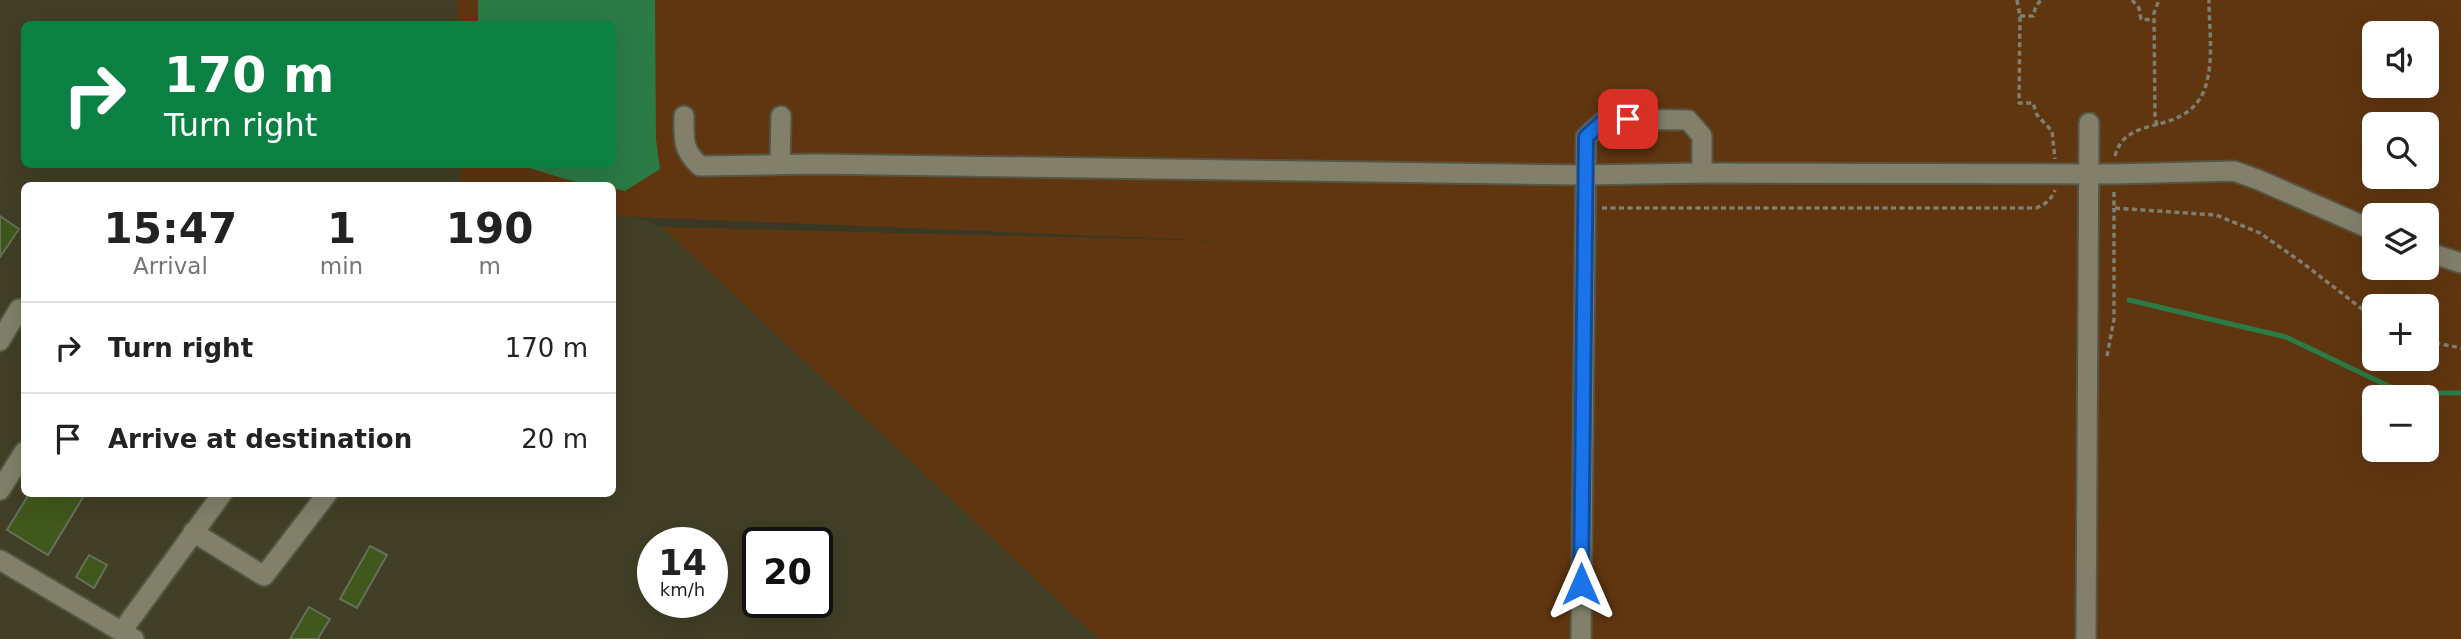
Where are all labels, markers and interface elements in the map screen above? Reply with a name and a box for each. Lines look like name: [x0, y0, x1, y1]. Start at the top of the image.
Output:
map controls: [2362, 21, 2439, 462]
button: sound: [2362, 21, 2439, 98]
text: 170 m: [164, 47, 334, 104]
icon: right: [49, 49, 140, 140]
pin: [1598, 89, 1658, 149]
icon: arrive: [1609, 100, 1647, 138]
text: Turn right: [164, 106, 317, 144]
button: search: [2362, 112, 2439, 189]
button: layers: [2362, 203, 2439, 280]
text: 15:47: [104, 204, 237, 253]
text: 1: [327, 204, 356, 253]
text: 190: [446, 204, 533, 253]
text: Arrival: [133, 253, 208, 279]
text: min: [320, 253, 363, 279]
text: m: [478, 253, 501, 279]
button: +: [2362, 294, 2439, 371]
icon: right: [49, 329, 87, 367]
text: Turn right: [108, 333, 253, 363]
text: 170 m: [505, 333, 588, 363]
button: −: [2362, 385, 2439, 462]
icon: arrive: [49, 420, 87, 458]
text: Arrive at destination: [108, 424, 412, 454]
text: 20 m: [521, 424, 588, 454]
speed limit sign: 20: [742, 527, 833, 618]
text: 14: [658, 543, 707, 583]
position arrow: [1544, 547, 1618, 621]
text: km/h: [660, 579, 705, 600]

